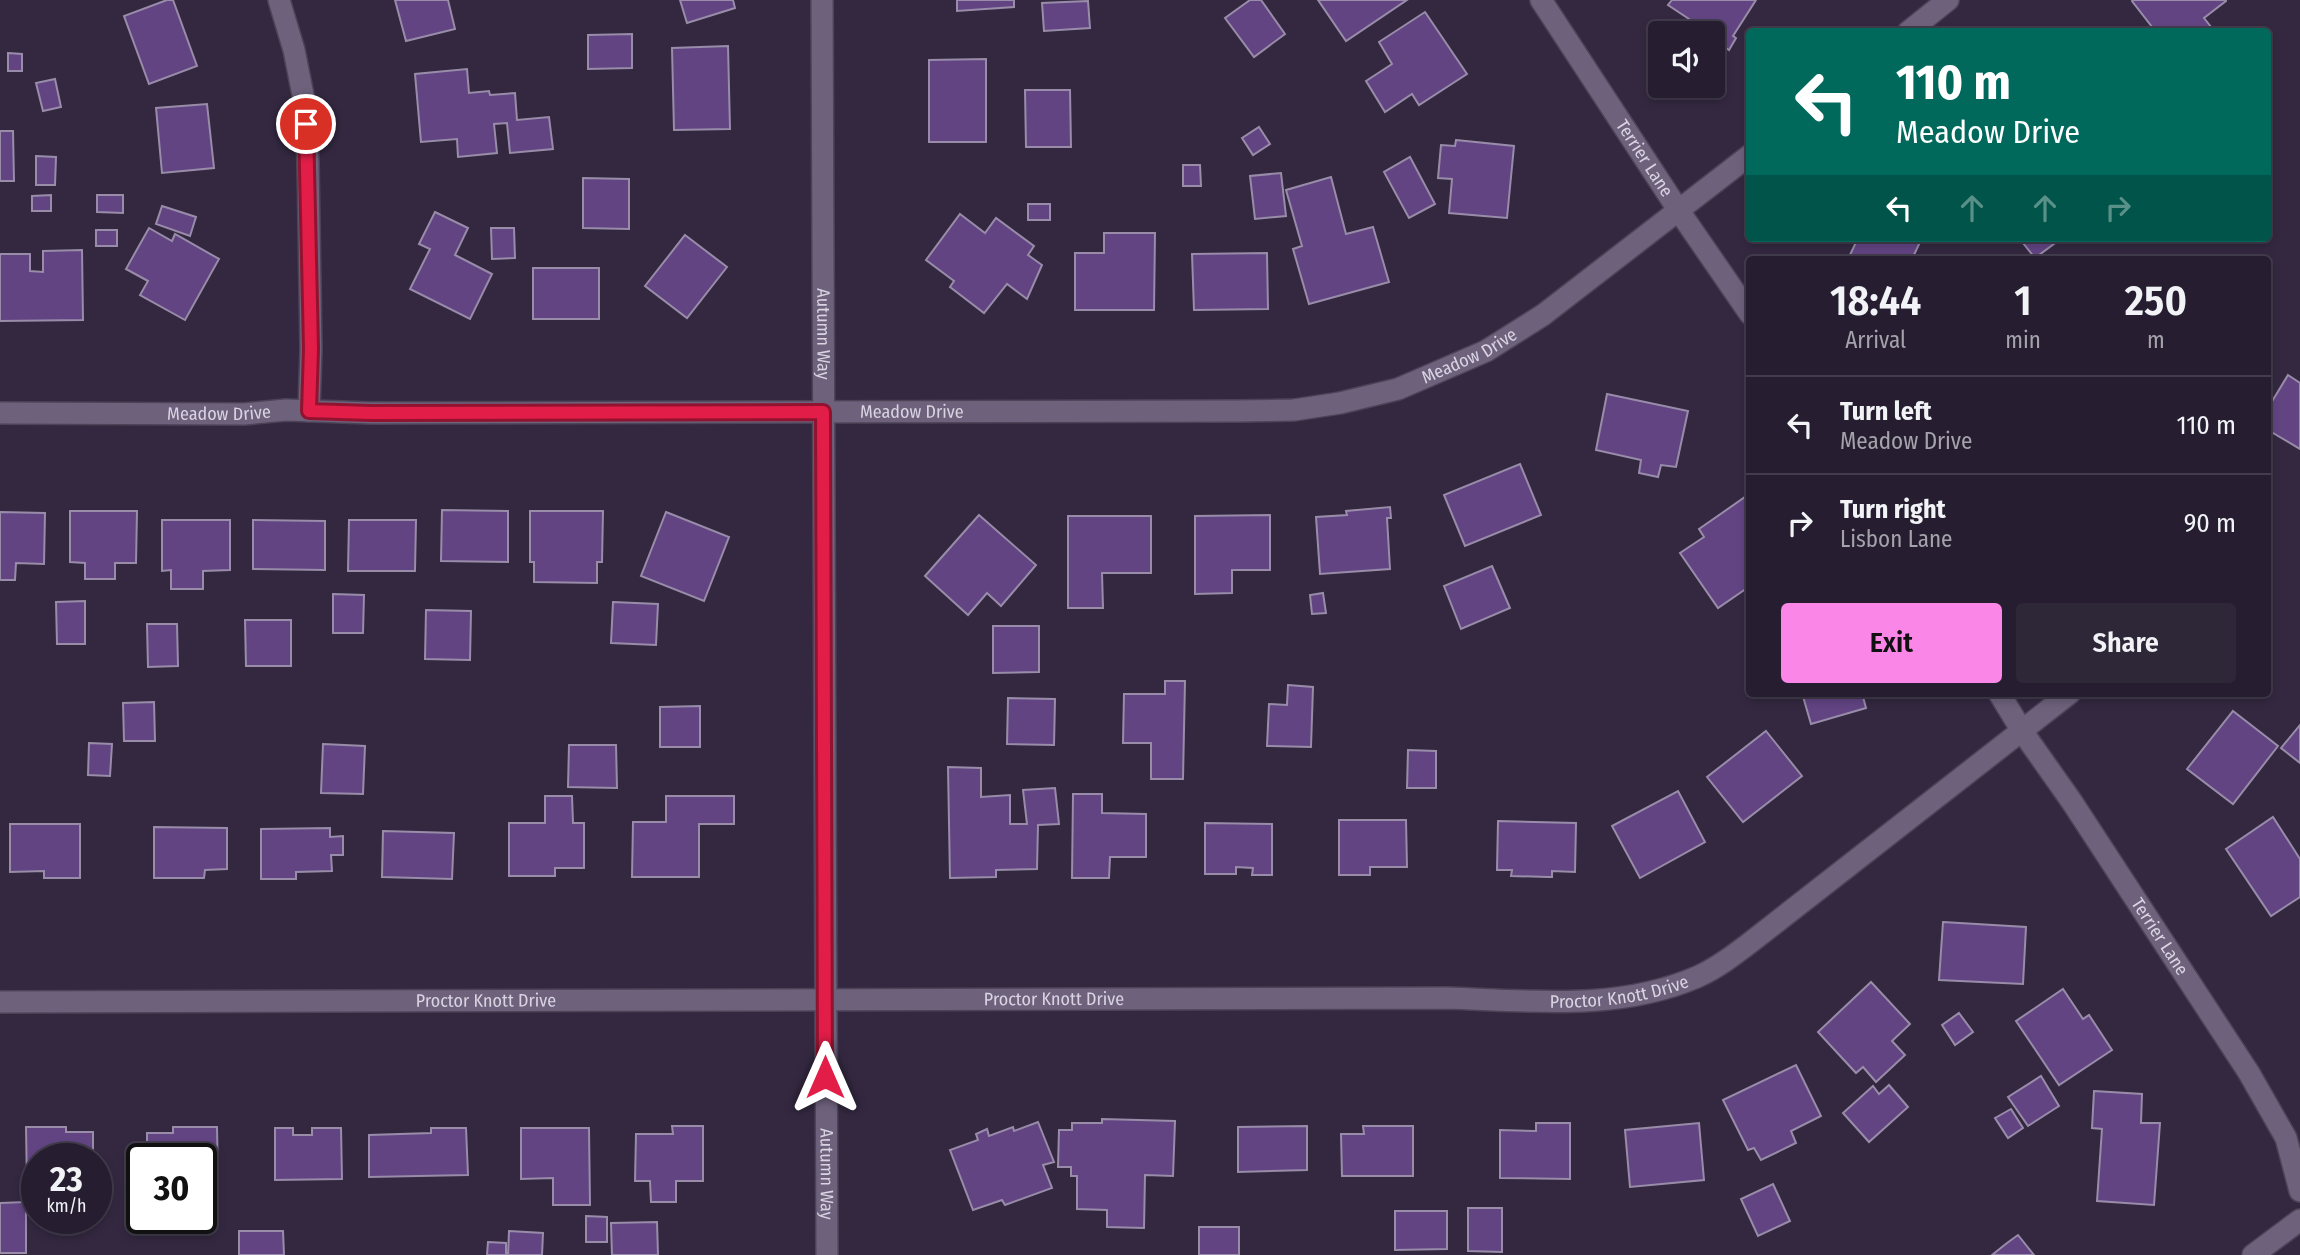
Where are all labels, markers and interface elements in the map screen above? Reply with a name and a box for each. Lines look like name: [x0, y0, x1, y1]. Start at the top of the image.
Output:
map controls: [1648, 21, 1725, 98]
button: sound: [1648, 21, 1725, 98]
text: 110 m: [1896, 53, 2011, 112]
icon: left: [1781, 56, 1872, 147]
pin: [276, 94, 336, 154]
icon: arrive: [287, 105, 325, 143]
text: Meadow Drive: [1896, 113, 2080, 151]
street label: Terrier Lane: [1611, 115, 1678, 201]
icon: left: [1880, 189, 1918, 227]
icon: ahead: [1953, 189, 1991, 227]
icon: ahead: [2026, 189, 2064, 227]
icon: right: [2099, 189, 2137, 227]
text: 18:44: [1830, 276, 1921, 326]
text: 1: [2014, 276, 2032, 326]
text: 250: [2125, 276, 2187, 326]
street label: Autumn Way: [812, 288, 835, 380]
street label: Meadow Drive: [1418, 323, 1521, 389]
text: Arrival: [1845, 326, 1906, 354]
text: min: [2005, 326, 2041, 354]
text: m: [2147, 326, 2165, 354]
text: Turn left: [1840, 396, 1932, 427]
street label: Meadow Drive: [167, 400, 272, 425]
street label: Meadow Drive: [860, 401, 964, 423]
icon: left: [1781, 406, 1819, 444]
text: 110 m: [2176, 410, 2236, 441]
text: Meadow Drive: [1840, 427, 1972, 455]
text: Turn right: [1840, 494, 1946, 525]
icon: right: [1781, 504, 1819, 542]
text: 90 m: [2184, 508, 2236, 539]
text: Lisbon Lane: [1840, 525, 1952, 553]
button: Exit: [1781, 603, 2002, 683]
button: Share: [2016, 603, 2236, 683]
street label: Terrier Lane: [2127, 894, 2193, 979]
street label: Proctor Knott Drive: [1550, 970, 1692, 1013]
street label: Proctor Knott Drive: [984, 988, 1124, 1010]
street label: Proctor Knott Drive: [416, 989, 556, 1012]
position arrow: [788, 1040, 862, 1114]
street label: Autumn Way: [815, 1128, 838, 1220]
speed limit sign: 30: [126, 1143, 217, 1234]
text: 23: [50, 1158, 83, 1200]
text: km/h: [46, 1195, 87, 1217]

